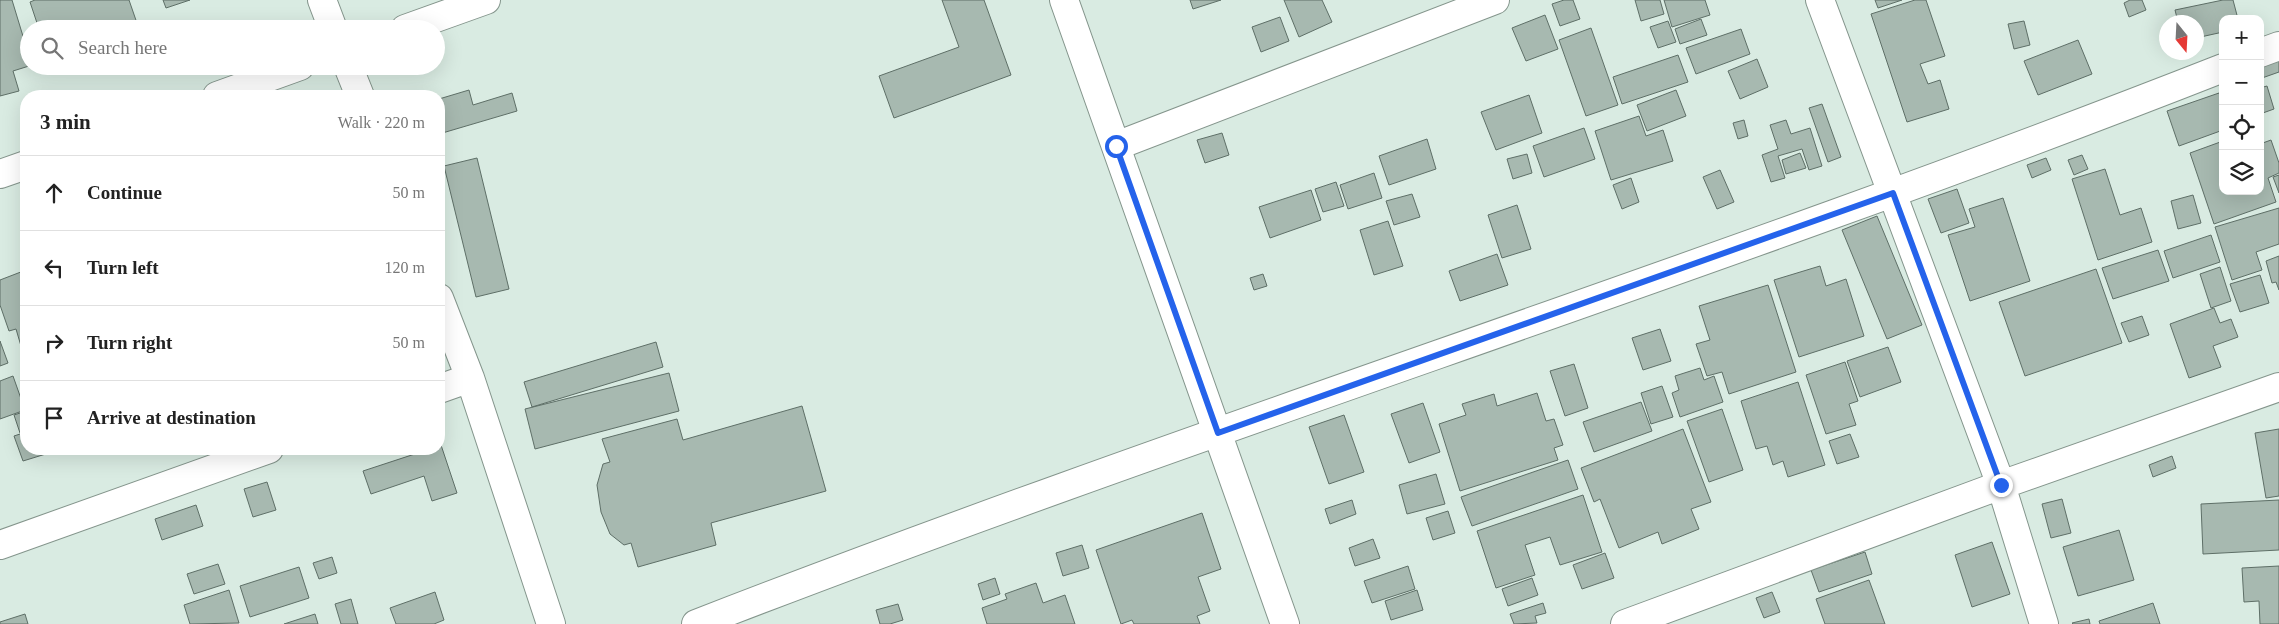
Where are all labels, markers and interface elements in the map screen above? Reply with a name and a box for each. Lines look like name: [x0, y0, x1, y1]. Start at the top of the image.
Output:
north arrow: [2159, 15, 2204, 60]
map controls: [2219, 15, 2264, 195]
button: +: [2219, 15, 2264, 60]
search box: [20, 20, 445, 75]
icon: search: [38, 34, 66, 62]
text: Search here: [78, 37, 167, 58]
button: −: [2219, 60, 2264, 105]
button: locate: [2219, 105, 2264, 150]
text: 3 min: [40, 110, 91, 134]
text: Walk · 220 m: [338, 114, 425, 131]
route start: [1105, 135, 1128, 158]
button: layers: [2219, 150, 2264, 195]
icon: ahead: [40, 179, 68, 207]
text: Continue: [87, 182, 162, 203]
text: 50 m: [393, 184, 425, 201]
icon: left: [40, 254, 68, 282]
text: Turn left: [87, 257, 159, 278]
text: 120 m: [385, 259, 425, 276]
icon: right: [40, 329, 68, 357]
text: Turn right: [87, 332, 172, 353]
text: 50 m: [393, 334, 425, 351]
icon: arrive: [40, 404, 68, 432]
text: Arrive at destination: [87, 407, 256, 428]
route end: [1990, 474, 2013, 497]

